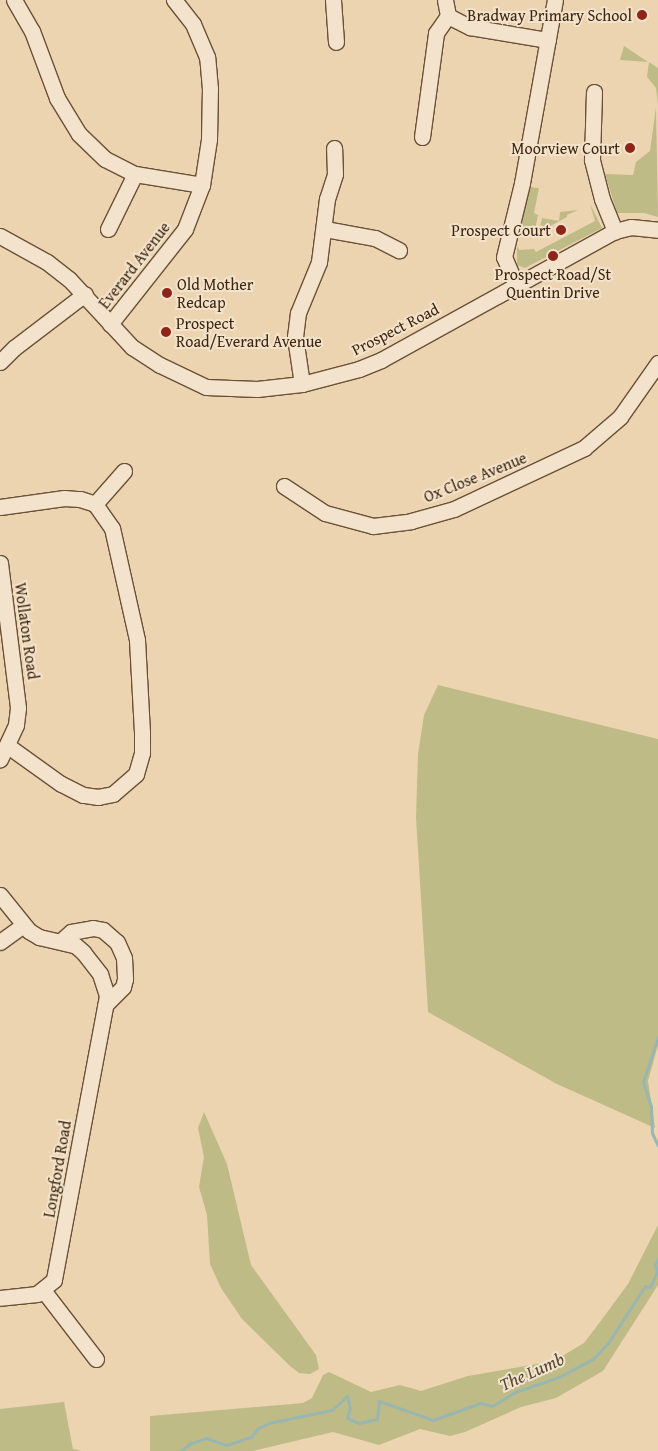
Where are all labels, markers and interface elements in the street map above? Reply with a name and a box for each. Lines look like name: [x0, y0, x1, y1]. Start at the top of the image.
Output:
place label: Bradway Primary School: [467, 5, 632, 25]
marker: Bradway Primary School: [636, 9, 648, 21]
place label: Moorview Court: [511, 138, 620, 158]
marker: Moorview Court: [624, 142, 636, 154]
street label: Everard Avenue: [94, 218, 174, 312]
place label: Prospect Court: [451, 220, 551, 240]
marker: Prospect Court: [555, 224, 567, 236]
marker: Prospect Road/St Quentin Drive: [547, 250, 559, 262]
place label: Prospect Road/St Quentin Drive: [495, 264, 611, 302]
place label: Old Mother Redcap: [177, 274, 253, 312]
marker: Old Mother Redcap: [161, 287, 173, 299]
street label: Prospect Road: [348, 299, 442, 359]
place label: Prospect Road/Everard Avenue: [176, 313, 322, 351]
marker: Prospect Road/Everard Avenue: [160, 326, 172, 338]
street label: Ox Close Avenue: [421, 448, 529, 506]
street label: Wollaton Road: [11, 581, 43, 681]
street label: Longford Road: [39, 1119, 75, 1219]
water label: The Lumb: [496, 1348, 568, 1396]

